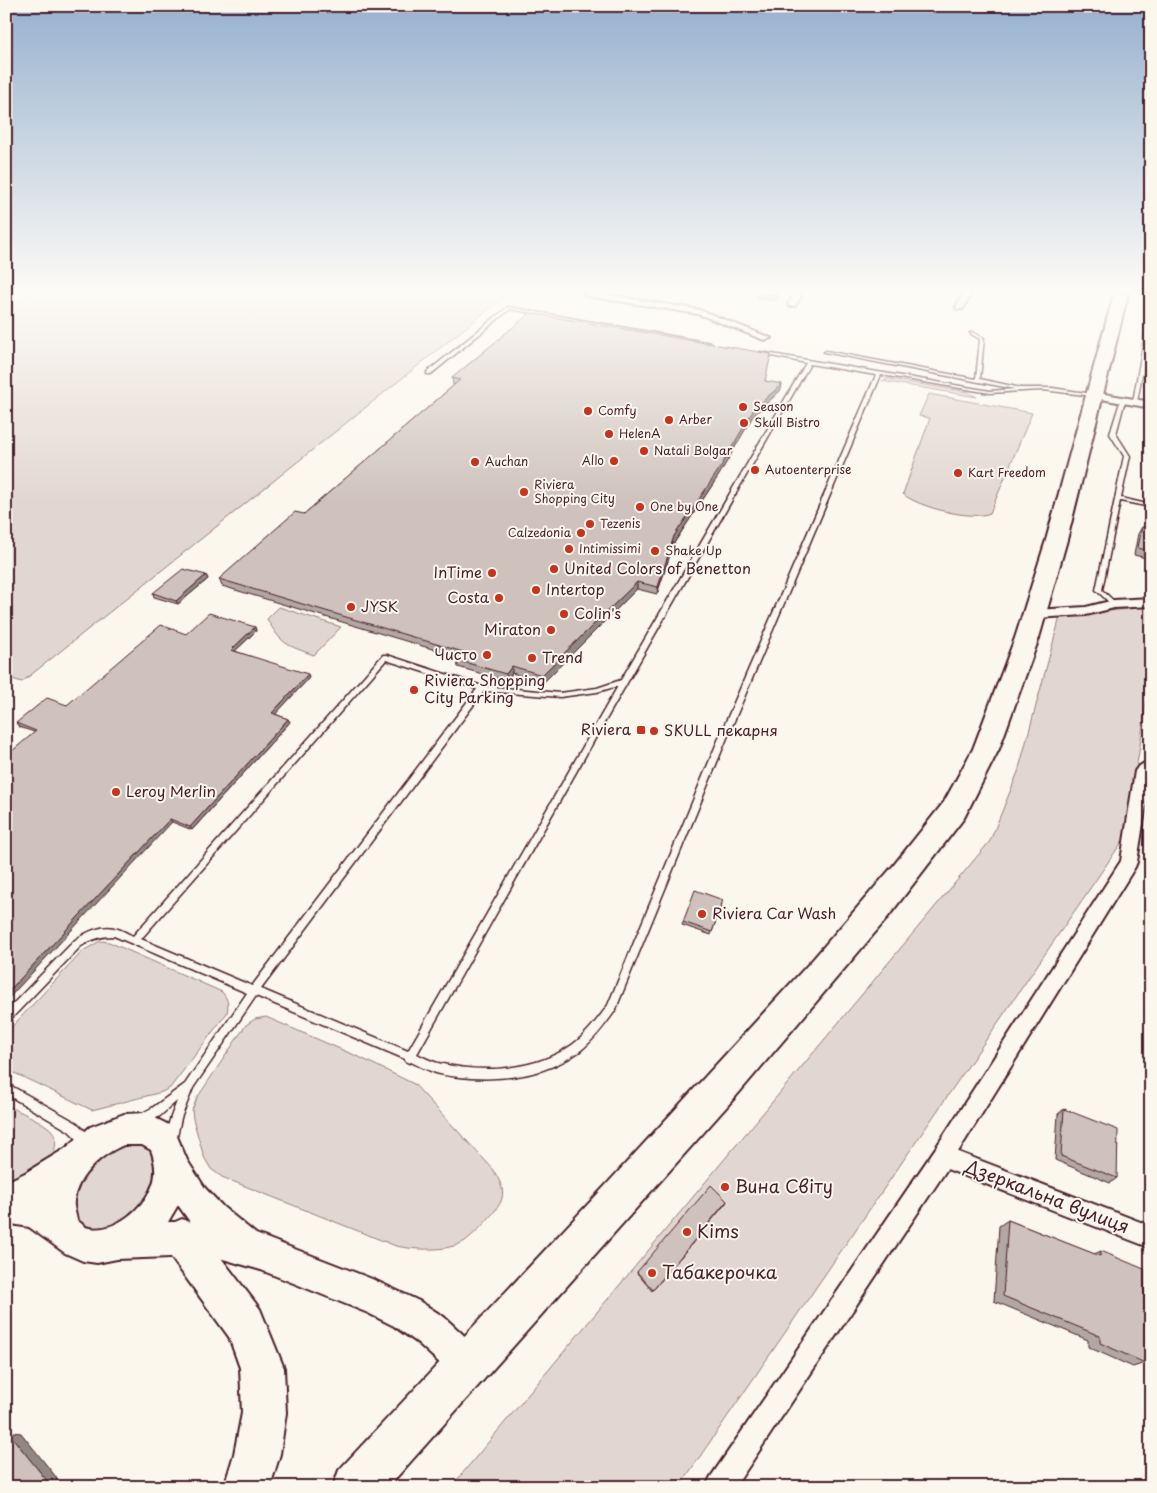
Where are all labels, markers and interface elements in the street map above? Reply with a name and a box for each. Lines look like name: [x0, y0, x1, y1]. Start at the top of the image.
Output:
place label: Season: [753, 397, 794, 415]
place label: Comfy: [598, 401, 637, 419]
marker: Season: [737, 401, 749, 413]
marker: Comfy: [582, 405, 594, 417]
place label: Arber: [679, 410, 712, 428]
place label: Skull Bistro: [754, 413, 820, 431]
marker: Arber: [663, 414, 675, 426]
marker: Skull Bistro: [738, 417, 750, 429]
place label: HelenA: [619, 424, 660, 442]
marker: HelenA: [603, 428, 615, 440]
place label: Natali Bolgar: [654, 441, 733, 459]
marker: Natali Bolgar: [638, 445, 650, 457]
place label: Allo: [582, 451, 604, 469]
place label: Auchan: [485, 452, 528, 470]
marker: Allo: [608, 455, 620, 467]
marker: Auchan: [469, 456, 481, 468]
place label: Autoenterprise: [765, 460, 851, 478]
place label: Kart Freedom: [968, 463, 1046, 481]
marker: Autoenterprise: [749, 464, 761, 476]
marker: Kart Freedom: [952, 467, 964, 479]
place label: Riviera Shopping City: [534, 475, 615, 507]
marker: Riviera Shopping City: [518, 486, 530, 498]
place label: One by One: [650, 497, 719, 515]
marker: One by One: [634, 501, 646, 513]
place label: Tezenis: [600, 514, 641, 532]
marker: Tezenis: [584, 518, 596, 530]
place label: Calzedonia: [508, 523, 572, 541]
marker: Calzedonia: [575, 527, 587, 539]
place label: Intimissimi: [579, 539, 641, 557]
place label: Shake Up: [665, 541, 722, 559]
marker: Intimissimi: [563, 543, 575, 555]
marker: Shake Up: [649, 545, 661, 557]
place label: United Colors of Benetton: [564, 556, 751, 579]
place label: InTime: [433, 560, 482, 583]
marker: United Colors of Benetton: [548, 563, 560, 575]
marker: InTime: [486, 567, 498, 579]
place label: Intertop: [546, 577, 604, 600]
marker: Intertop: [530, 584, 542, 596]
place label: Costa: [447, 585, 490, 608]
marker: Costa: [493, 592, 505, 604]
place label: JYSK: [361, 594, 398, 617]
marker: JYSK: [345, 601, 357, 613]
place label: Colin's: [574, 601, 621, 624]
marker: Colin's: [558, 608, 570, 620]
place label: Miraton: [484, 617, 541, 640]
marker: Miraton: [545, 624, 557, 636]
place label: Чисто: [434, 642, 477, 665]
place label: Trend: [542, 645, 583, 668]
marker: Чисто: [481, 649, 493, 661]
marker: Trend: [526, 652, 538, 664]
place label: Riviera Shopping City Parking: [424, 668, 545, 708]
marker: Riviera Shopping City Parking: [408, 684, 420, 696]
place label: Riviera: [581, 717, 632, 740]
place label: SKULL пекарня: [664, 718, 778, 741]
marker: Riviera: [635, 724, 647, 736]
marker: SKULL пекарня: [648, 725, 660, 737]
place label: Leroy Merlin: [126, 779, 216, 802]
marker: Leroy Merlin: [110, 786, 122, 798]
place label: Riviera Car Wash: [712, 901, 836, 924]
marker: Riviera Car Wash: [696, 908, 708, 920]
street label: Дзеркальна вулиця: [961, 1151, 1134, 1239]
place label: Вина Світу: [735, 1172, 833, 1199]
marker: Вина Світу: [719, 1181, 731, 1193]
place label: Kims: [697, 1217, 739, 1244]
marker: Kims: [681, 1226, 693, 1238]
place label: Табакерочка: [662, 1258, 778, 1285]
marker: Табакерочка: [646, 1267, 658, 1279]

